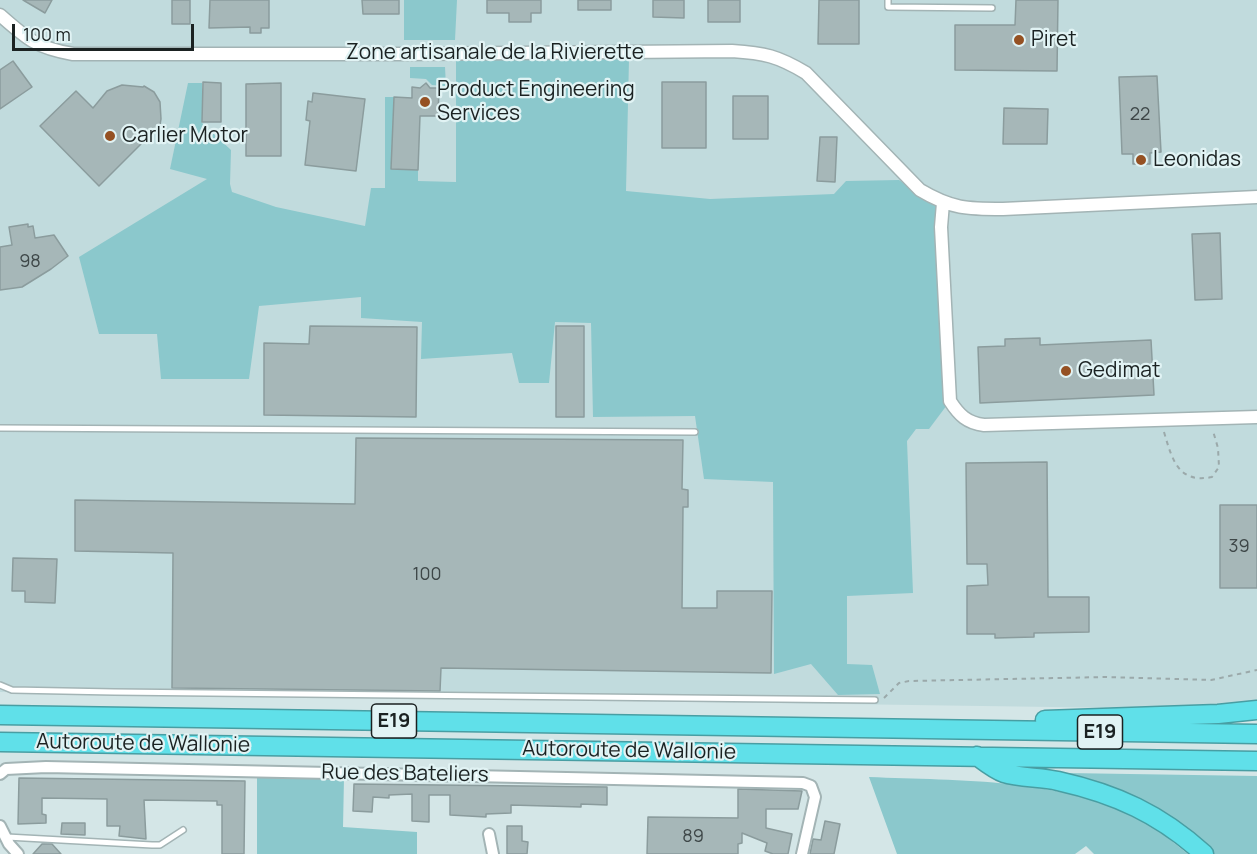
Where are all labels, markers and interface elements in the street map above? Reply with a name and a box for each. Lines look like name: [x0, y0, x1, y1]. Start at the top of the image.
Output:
scale bar: [15, 12, 196, 50]
text: 100 m: [23, 22, 71, 46]
place label: Piret: [1031, 27, 1077, 53]
marker: Piret: [1012, 33, 1026, 47]
street label: Zone artisanale de la Rivierette: [346, 40, 644, 66]
place label: Product Engineering Services: [437, 77, 635, 127]
marker: Product Engineering Services: [418, 95, 432, 109]
house number: 22: [1130, 104, 1150, 126]
place label: Carlier Motor: [122, 123, 248, 149]
marker: Carlier Motor: [103, 129, 117, 143]
place label: Leonidas: [1153, 147, 1241, 173]
marker: Leonidas: [1134, 153, 1148, 167]
house number: 98: [19, 251, 41, 273]
place label: Gedimat: [1078, 358, 1160, 384]
marker: Gedimat: [1059, 364, 1073, 378]
house number: 39: [1228, 536, 1250, 558]
house number: 100: [413, 564, 441, 586]
road number: E19: [372, 704, 416, 738]
road number: E19: [1078, 715, 1122, 749]
street label: Autoroute de Wallonie: [36, 730, 250, 758]
street label: Autoroute de Wallonie: [522, 737, 736, 765]
street label: Rue des Bateliers: [321, 760, 489, 788]
house number: 89: [682, 826, 704, 848]

